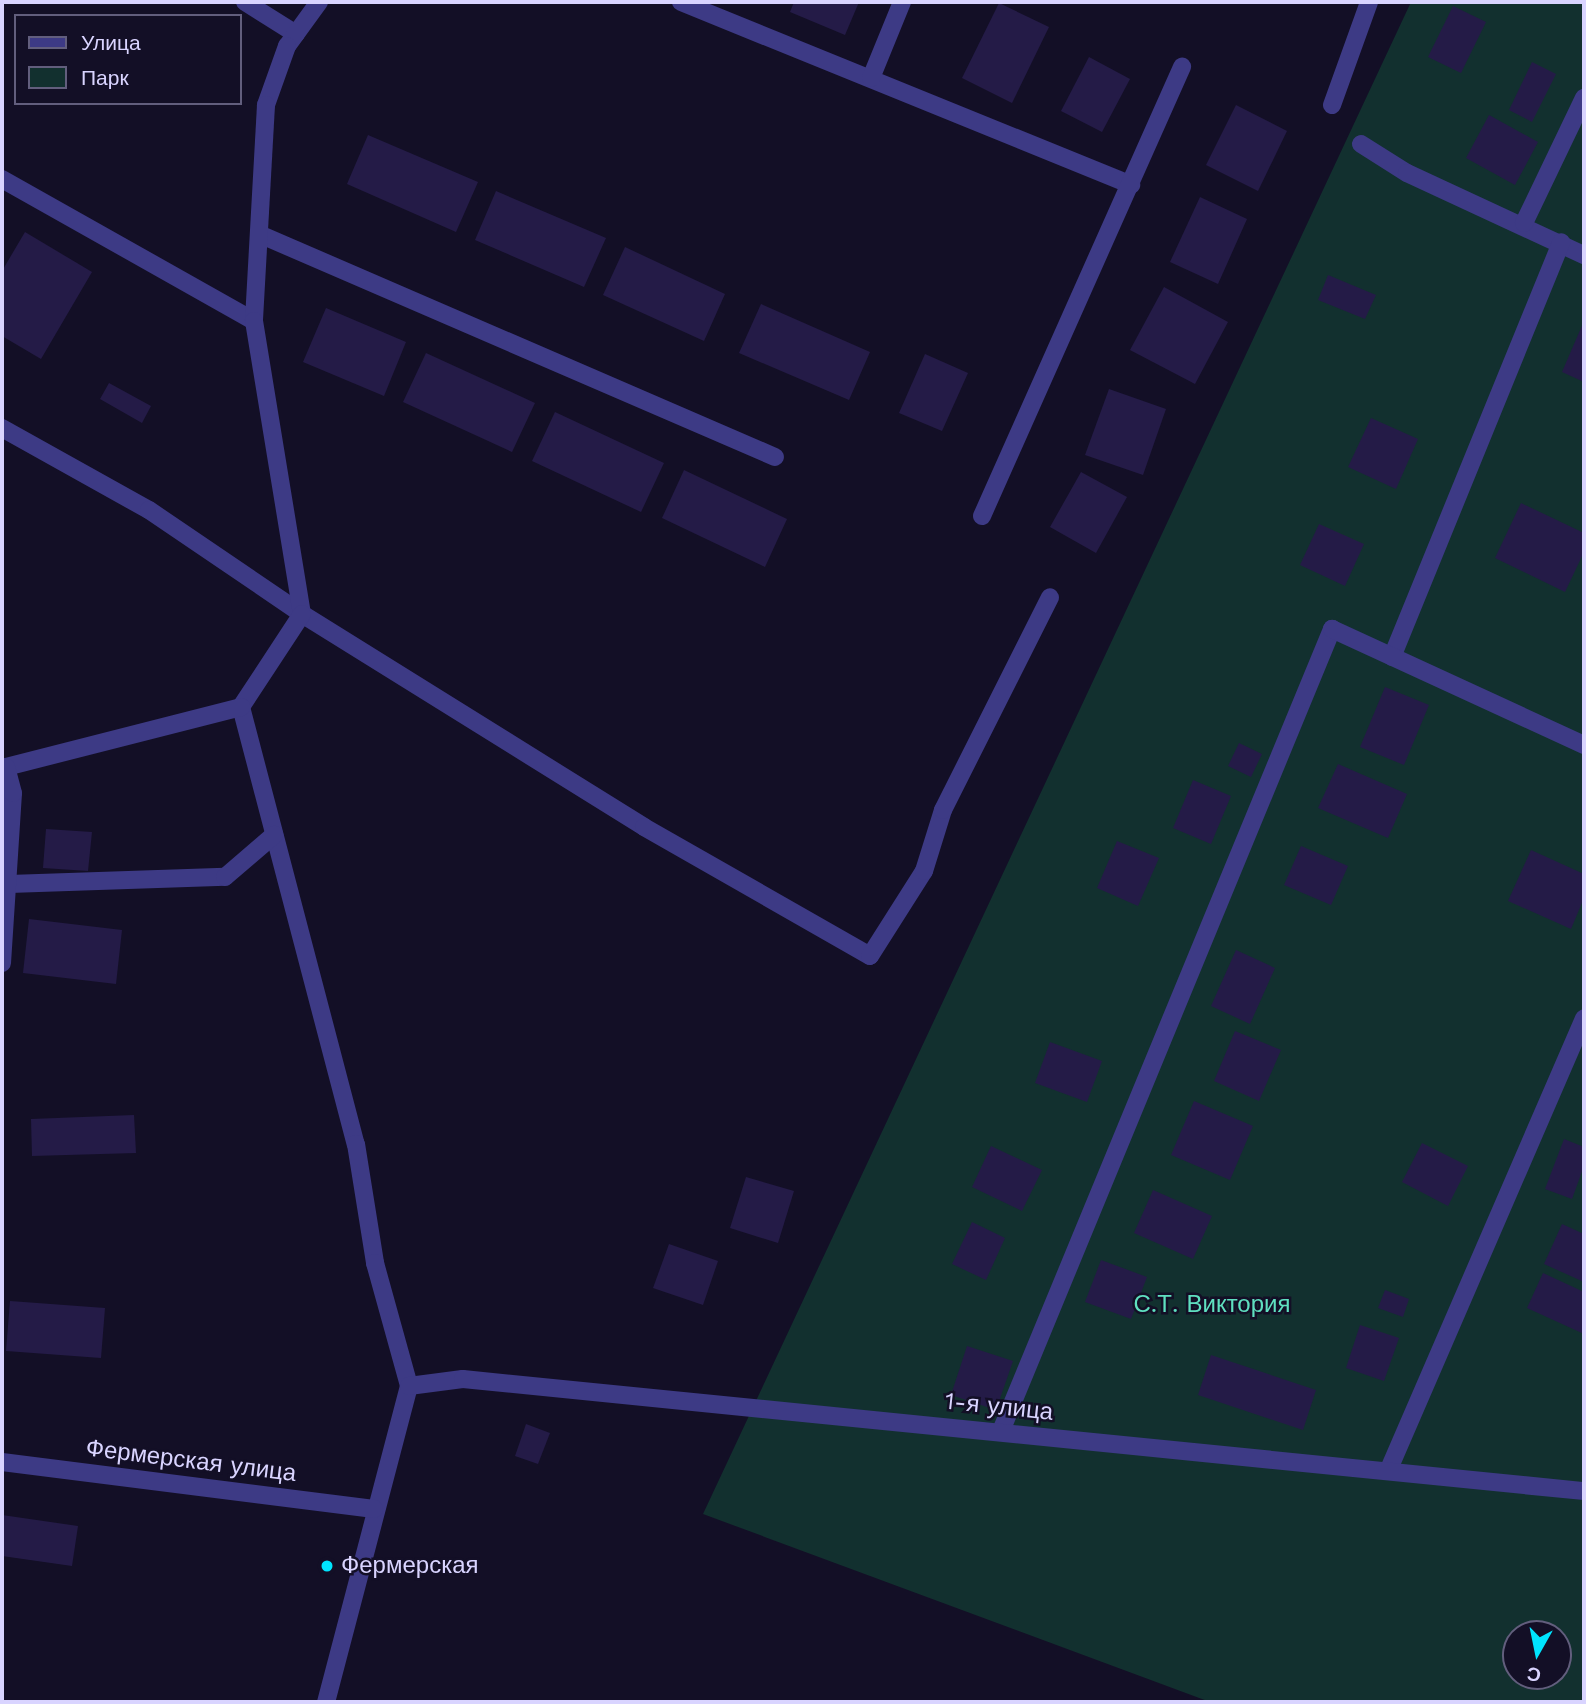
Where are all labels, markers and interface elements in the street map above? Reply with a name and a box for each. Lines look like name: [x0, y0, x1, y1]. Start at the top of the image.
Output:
legend: [14, 14, 242, 105]
text: Улица: [81, 30, 141, 55]
text: Парк: [81, 65, 129, 90]
park label: С.Т. Виктория: [1134, 1291, 1290, 1319]
street label: 1-я улица: [943, 1387, 1055, 1427]
street label: Фермерская улица: [84, 1434, 298, 1488]
place label: Фермерская: [341, 1552, 479, 1580]
marker: Фермерская: [319, 1558, 335, 1574]
north arrow: [1502, 1620, 1572, 1690]
text: С: [1525, 1662, 1543, 1687]

